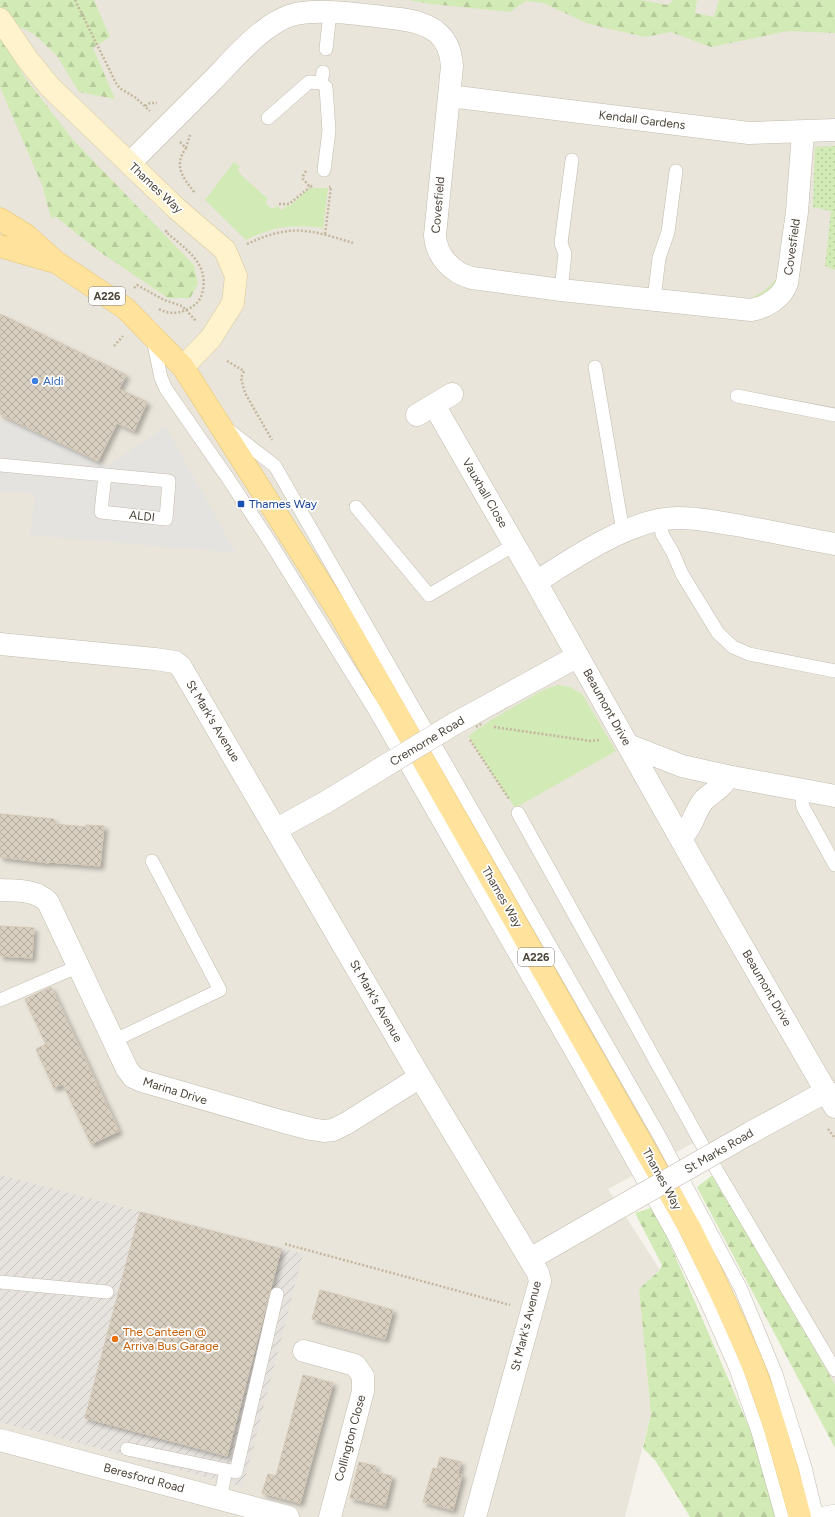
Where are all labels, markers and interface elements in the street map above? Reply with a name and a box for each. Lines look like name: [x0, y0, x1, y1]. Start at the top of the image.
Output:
street label: Kendall Gardens: [598, 108, 686, 132]
street label: Thames Way: [126, 160, 186, 217]
street label: Covesfield: [429, 176, 447, 234]
street label: Covesfield: [781, 218, 803, 276]
road number: A226: [89, 287, 125, 305]
place label: Aldi: [43, 374, 64, 388]
marker: Aldi: [30, 376, 40, 386]
street label: Vauxhall Close: [459, 456, 511, 531]
place label: Thames Way: [249, 497, 318, 511]
marker: Thames Way: [236, 499, 246, 509]
street label: ALDI: [128, 508, 156, 524]
street label: Beaumont Drive: [580, 666, 634, 748]
street label: St Mark's Avenue: [183, 678, 243, 765]
street label: Cremorne Road: [387, 713, 467, 769]
street label: Thames Way: [479, 864, 525, 931]
street label: Beaumont Drive: [739, 947, 795, 1029]
road number: A226: [518, 948, 554, 966]
street label: St Mark's Avenue: [347, 957, 405, 1045]
street label: Marina Drive: [141, 1075, 209, 1108]
street label: St Marks Road: [682, 1126, 756, 1176]
street label: Thames Way: [639, 1146, 685, 1213]
street label: St Mark's Avenue: [508, 1279, 544, 1373]
place label: The Canteen @ Arriva Bus Garage: [123, 1325, 219, 1353]
marker: The Canteen @ Arriva Bus Garage: [110, 1334, 120, 1344]
street label: Collington Close: [332, 1393, 368, 1483]
street label: Beresford Road: [102, 1460, 186, 1496]

